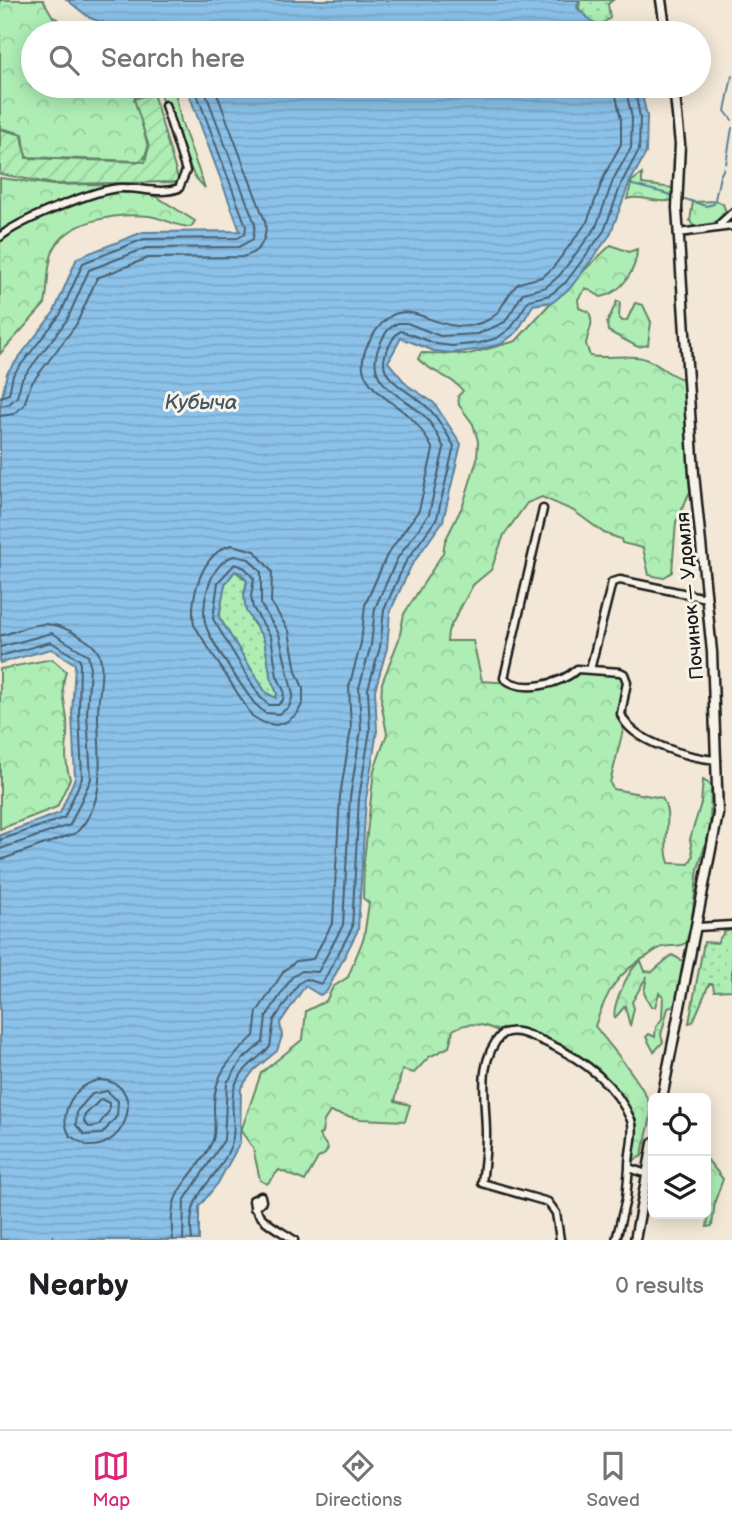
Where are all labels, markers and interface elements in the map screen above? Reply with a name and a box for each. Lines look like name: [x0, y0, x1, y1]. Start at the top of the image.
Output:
search box: [21, 21, 711, 98]
icon: search: [45, 41, 83, 79]
text: Search here: [101, 44, 245, 75]
water label: Кубыча: [164, 390, 238, 415]
street label: Починок — Удомля: [672, 511, 709, 681]
map controls: [648, 1093, 711, 1219]
button: locate: [648, 1093, 711, 1156]
button: layers: [648, 1156, 711, 1219]
text: Nearby: [28, 1268, 128, 1304]
text: 0 results: [615, 1272, 704, 1300]
tab: Map: [92, 1447, 130, 1512]
tab: Directions: [315, 1447, 402, 1512]
tab: Saved: [586, 1447, 640, 1512]

